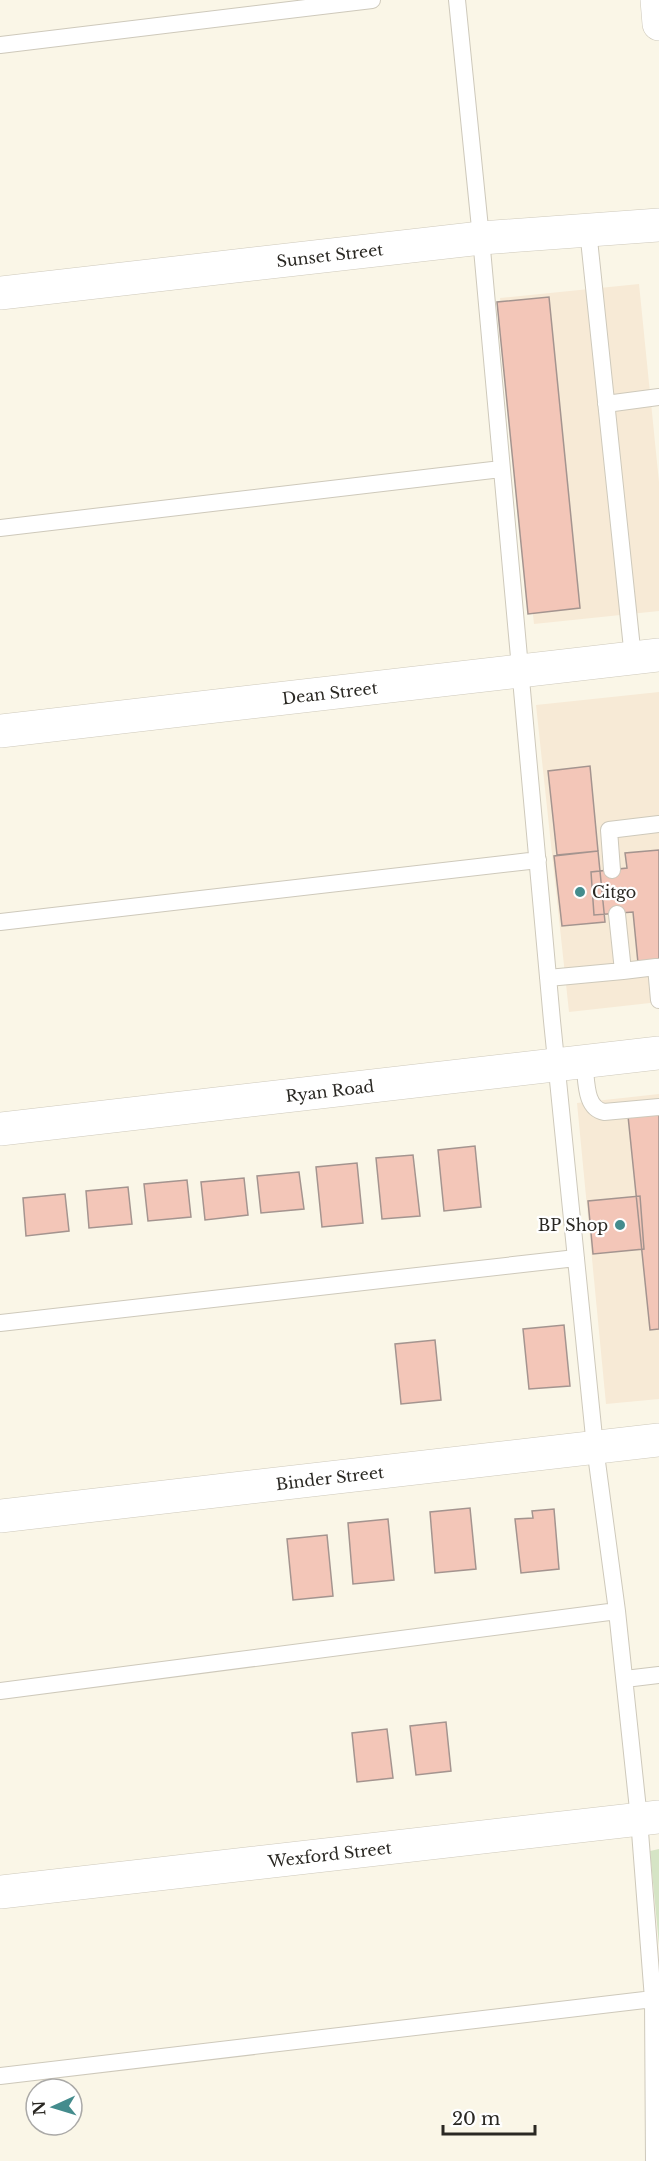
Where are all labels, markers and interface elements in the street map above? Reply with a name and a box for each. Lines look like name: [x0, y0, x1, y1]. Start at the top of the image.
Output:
street label: Sunset Street: [275, 239, 384, 271]
street label: Dean Street: [281, 678, 379, 708]
place label: Citgo: [592, 882, 636, 902]
marker: Citgo: [573, 885, 587, 899]
street label: Ryan Road: [284, 1076, 375, 1106]
place label: BP Shop: [538, 1215, 608, 1235]
marker: BP Shop: [613, 1218, 627, 1232]
street label: Binder Street: [275, 1462, 385, 1494]
street label: Wexford Street: [266, 1837, 393, 1872]
north arrow: [24, 2077, 84, 2137]
scale bar: [443, 2098, 534, 2136]
text: N: [29, 2100, 50, 2116]
text: 20 m: [452, 2108, 500, 2130]

